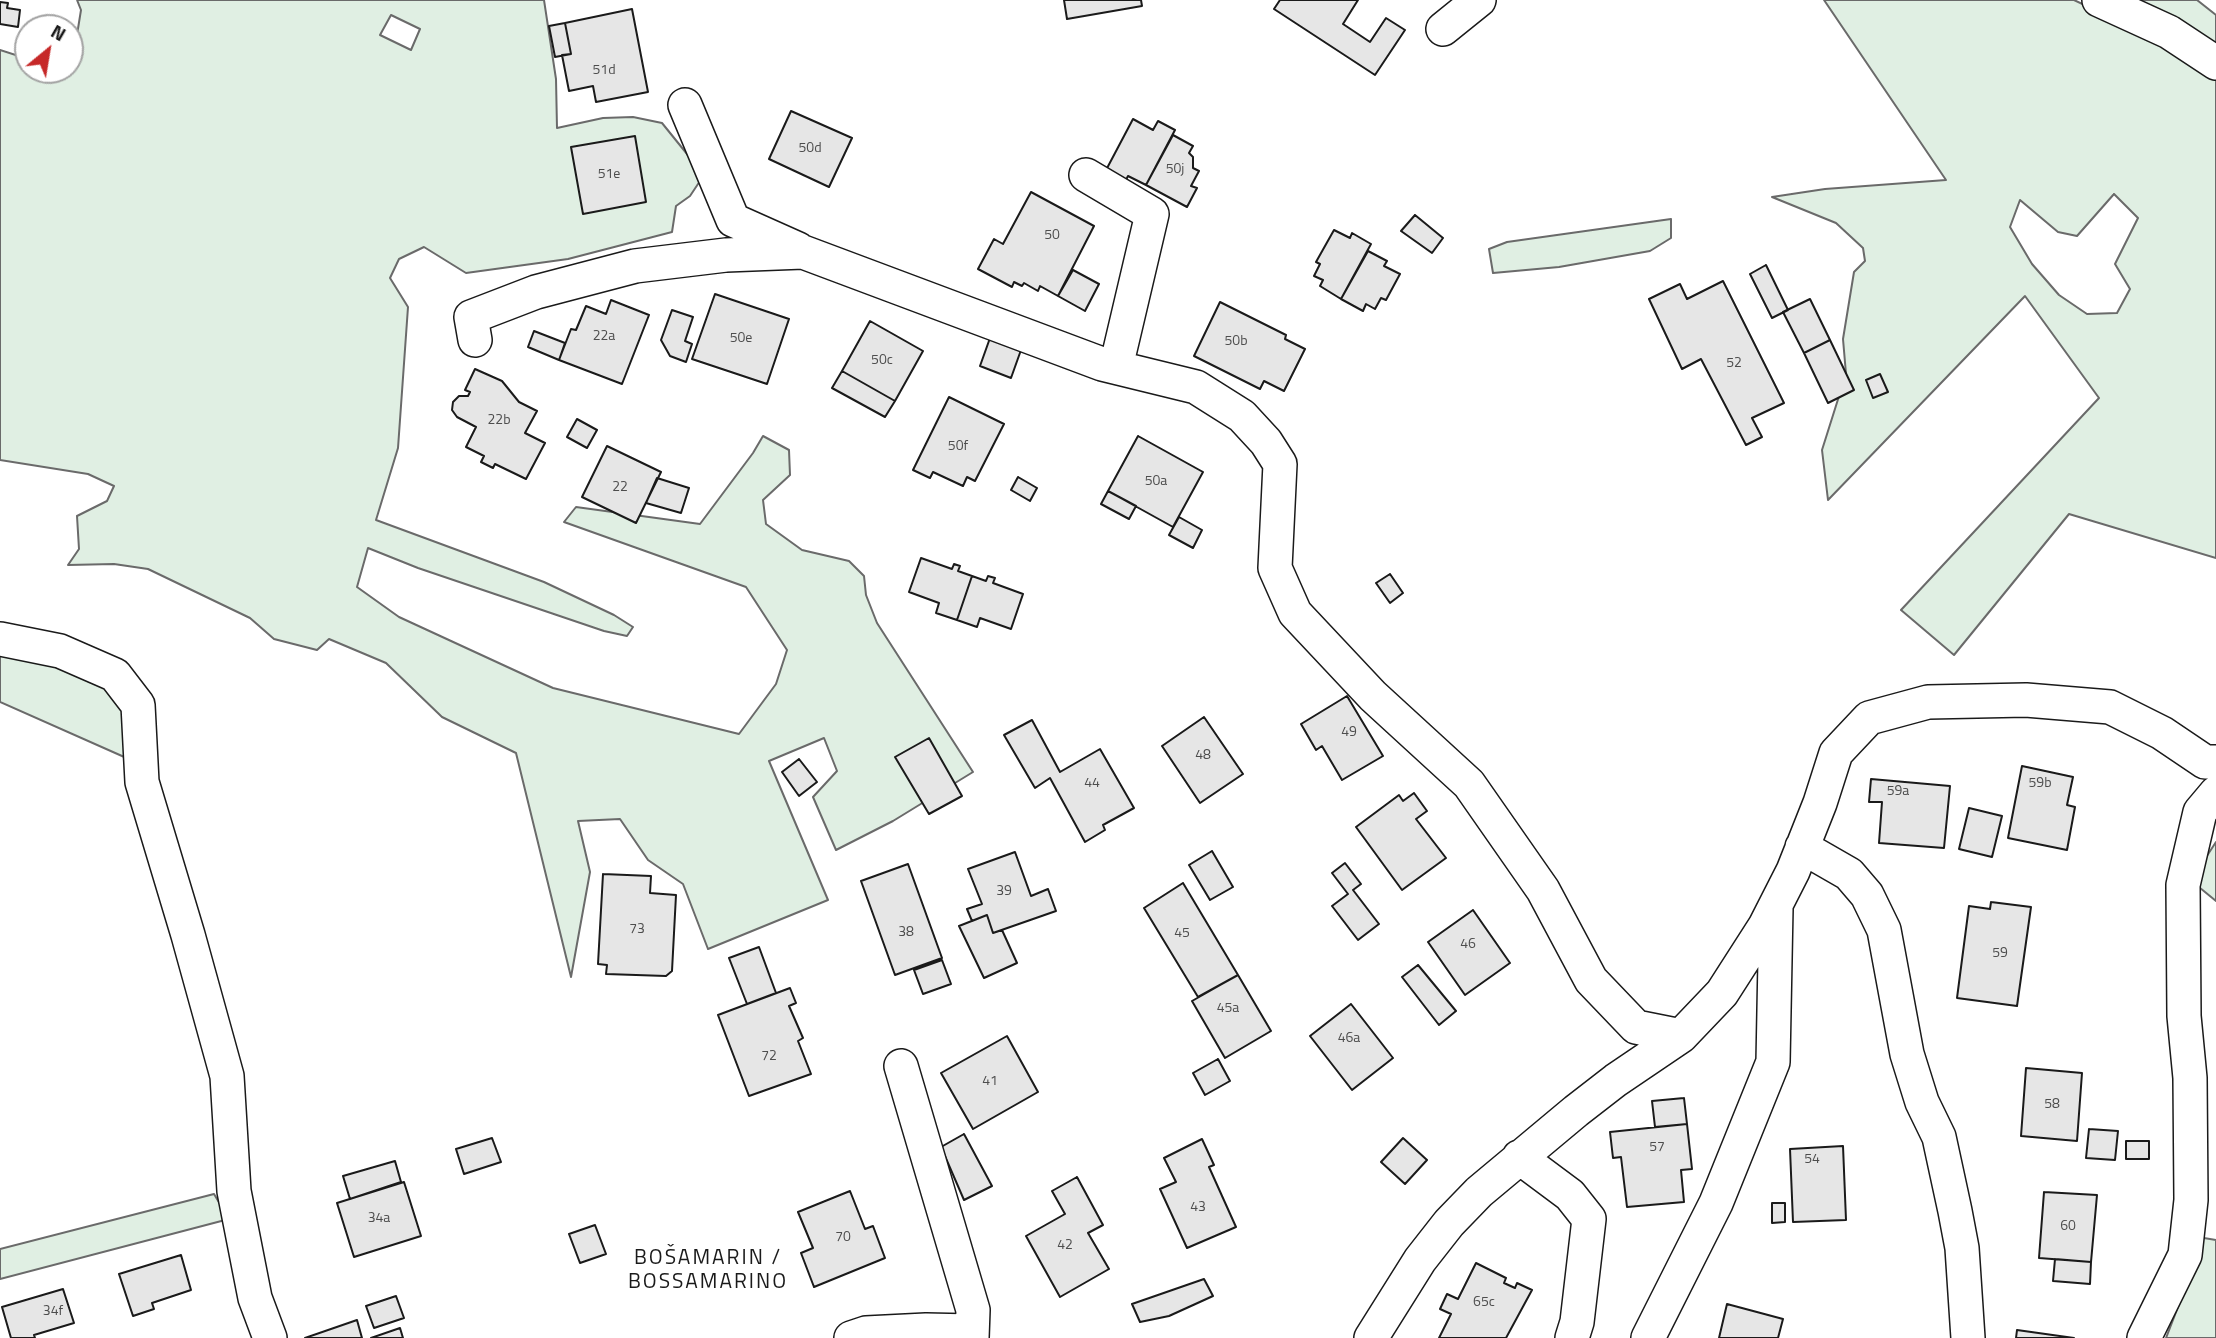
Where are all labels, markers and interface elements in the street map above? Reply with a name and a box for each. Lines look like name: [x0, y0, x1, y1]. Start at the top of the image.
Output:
north arrow: [14, 14, 84, 84]
text: N: [46, 16, 72, 48]
house number: 51d: [592, 63, 616, 79]
house number: 50d: [798, 141, 822, 157]
house number: 50j: [1166, 162, 1184, 178]
house number: 51e: [598, 167, 620, 183]
house number: 50: [1044, 228, 1060, 244]
house number: 22a: [593, 329, 615, 345]
house number: 50e: [730, 331, 752, 347]
house number: 50b: [1224, 334, 1248, 350]
house number: 50c: [871, 353, 893, 369]
house number: 52: [1726, 356, 1742, 372]
house number: 22b: [487, 413, 511, 429]
house number: 50f: [948, 439, 968, 455]
house number: 50a: [1145, 474, 1167, 490]
house number: 22: [612, 480, 628, 496]
house number: 49: [1341, 725, 1357, 741]
house number: 48: [1195, 748, 1211, 764]
house number: 44: [1084, 776, 1100, 792]
house number: 59b: [2028, 776, 2052, 792]
house number: 59a: [1887, 784, 1909, 800]
house number: 39: [996, 884, 1012, 900]
house number: 73: [629, 922, 645, 938]
house number: 38: [898, 925, 914, 941]
house number: 45: [1174, 926, 1190, 942]
house number: 46: [1460, 937, 1476, 953]
house number: 59: [1992, 946, 2008, 962]
house number: 45a: [1217, 1001, 1239, 1017]
house number: 46a: [1338, 1031, 1360, 1047]
house number: 72: [761, 1049, 777, 1065]
house number: 41: [982, 1074, 998, 1090]
house number: 58: [2044, 1097, 2060, 1113]
house number: 57: [1649, 1140, 1665, 1156]
house number: 54: [1804, 1152, 1820, 1168]
house number: 43: [1190, 1200, 1206, 1216]
house number: 34a: [368, 1211, 390, 1227]
house number: 60: [2060, 1219, 2076, 1235]
house number: 70: [835, 1230, 851, 1246]
house number: 42: [1057, 1238, 1073, 1254]
district label: BOŠAMARIN / BOSSAMARINO: [629, 1246, 787, 1296]
house number: 65c: [1473, 1295, 1495, 1311]
house number: 34f: [43, 1304, 63, 1320]

